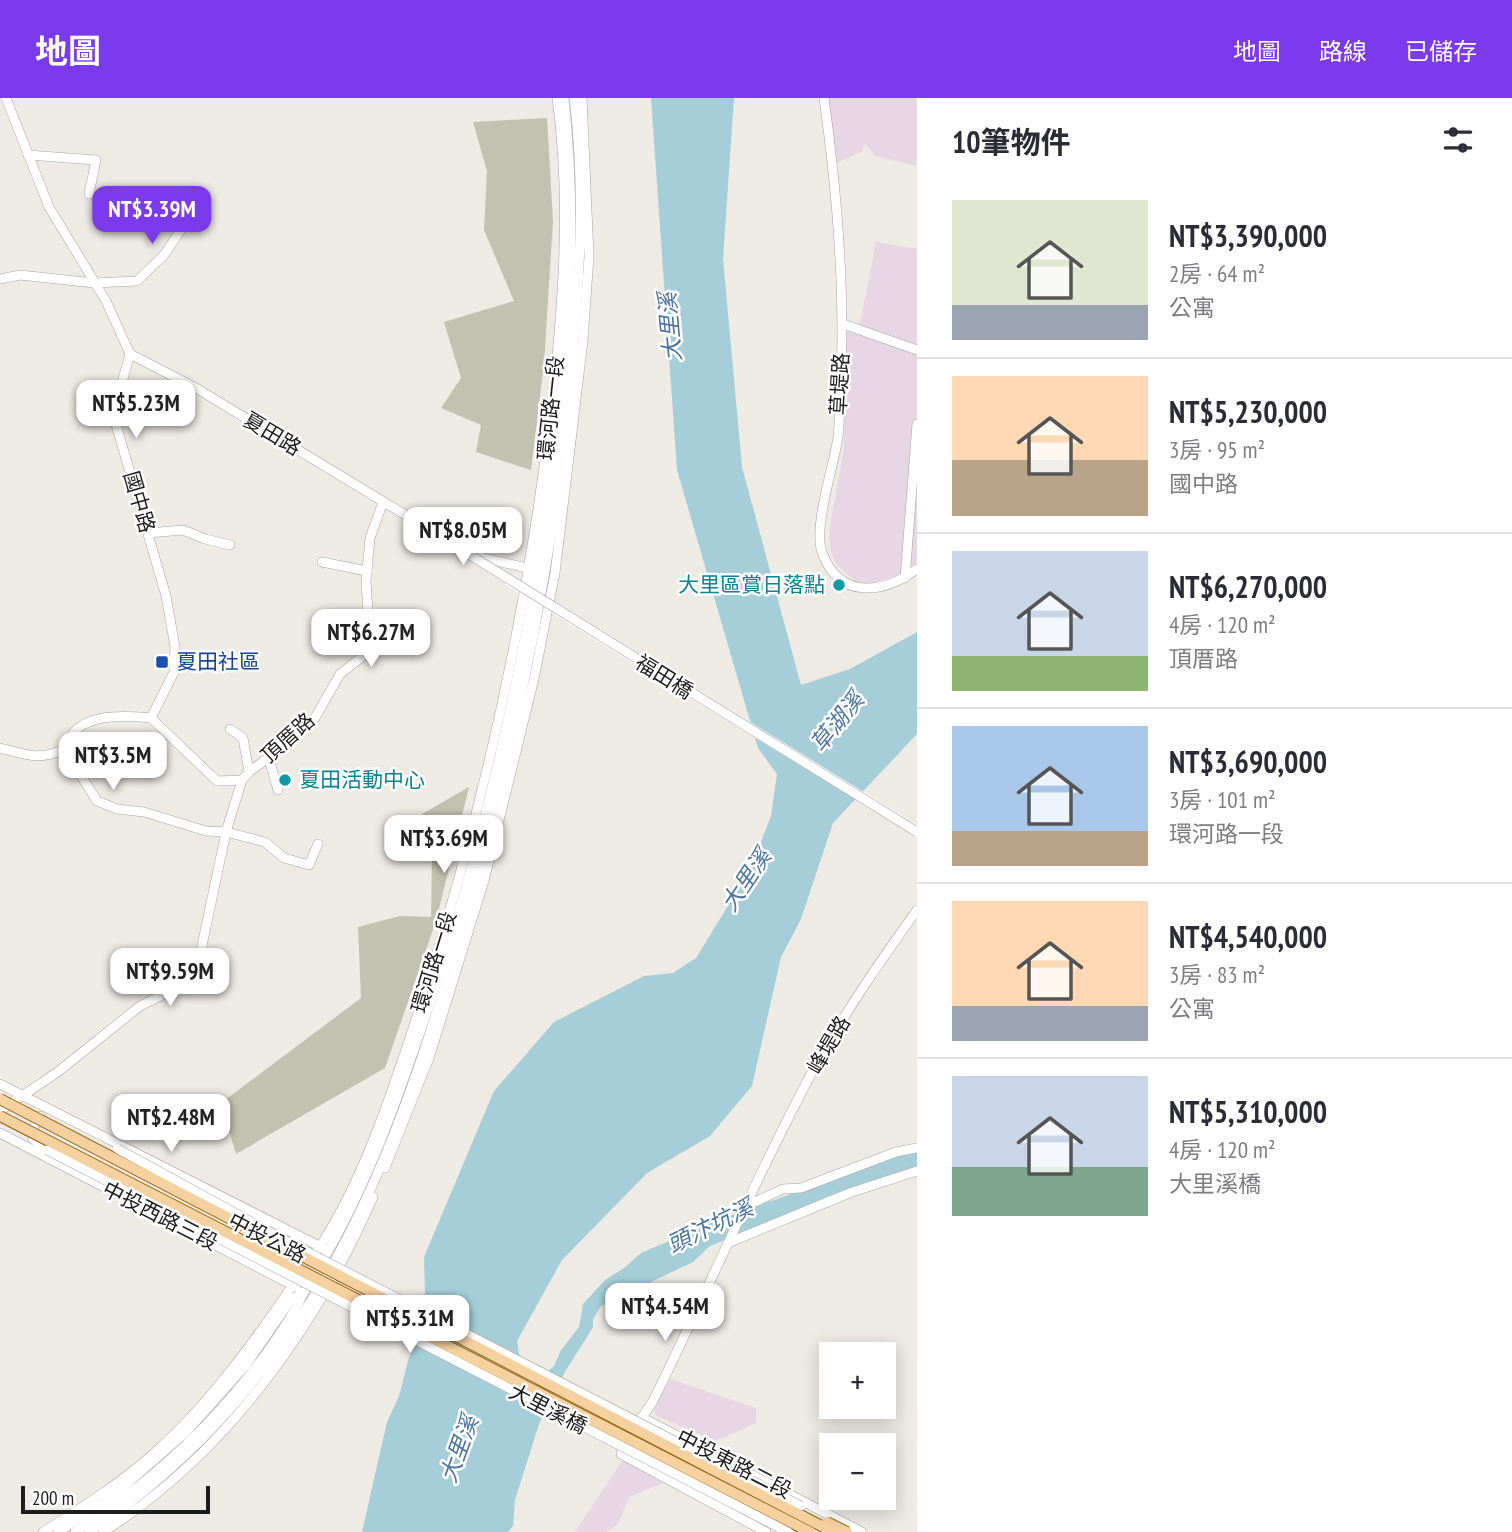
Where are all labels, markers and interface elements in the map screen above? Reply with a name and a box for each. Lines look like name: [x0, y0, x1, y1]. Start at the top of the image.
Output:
text: 地圖: [35, 29, 101, 72]
text: 地圖: [1233, 36, 1281, 67]
text: 路線: [1319, 36, 1367, 67]
text: 已儲存: [1405, 36, 1477, 67]
icon: filters: [1439, 121, 1477, 159]
text: 10筆物件: [952, 122, 1071, 161]
pin: NT$3.39M: [80, 186, 224, 246]
text: NT$3.39M: [108, 194, 196, 223]
text: NT$3,390,000: [1169, 216, 1327, 255]
icon: home: [1008, 228, 1092, 312]
text: 2房 · 64 m²: [1169, 259, 1265, 288]
water label: 大里溪: [652, 288, 687, 363]
text: 公寓: [1169, 293, 1215, 322]
street label: 草堤路: [824, 352, 855, 416]
street label: 環河路一段: [532, 354, 569, 462]
pin: NT$5.23M: [64, 380, 208, 440]
text: NT$5.23M: [92, 388, 180, 417]
text: NT$5,230,000: [1169, 392, 1327, 431]
icon: home: [1008, 404, 1092, 488]
street label: 夏田路: [238, 406, 306, 461]
text: 3房 · 95 m²: [1169, 435, 1265, 464]
street label: 國中路: [118, 468, 161, 536]
text: 國中路: [1169, 469, 1238, 498]
pin: NT$8.05M: [391, 508, 535, 567]
text: NT$8.05M: [419, 515, 507, 544]
text: NT$6,270,000: [1169, 567, 1327, 606]
place label: 大里區賞日落點: [678, 571, 825, 598]
marker: 大里區賞日落點: [831, 577, 847, 593]
icon: home: [1008, 579, 1092, 663]
pin: NT$6.27M: [299, 610, 443, 669]
text: 4房 · 120 m²: [1169, 610, 1276, 639]
text: NT$6.27M: [327, 617, 415, 646]
text: 頂厝路: [1169, 644, 1238, 673]
place label: 夏田社區: [176, 648, 260, 675]
street label: 福田橋: [630, 648, 698, 705]
marker: 夏田社區: [154, 654, 170, 670]
water label: 草湖溪: [804, 683, 871, 758]
street label: 頂厝路: [255, 707, 320, 769]
pin: NT$3.5M: [48, 732, 178, 792]
text: NT$3.5M: [75, 740, 151, 769]
text: NT$3,690,000: [1169, 742, 1327, 781]
icon: home: [1008, 754, 1092, 838]
place label: 夏田活動中心: [299, 766, 425, 793]
marker: 夏田活動中心: [277, 772, 293, 788]
text: 3房 · 101 m²: [1169, 785, 1276, 814]
pin: NT$3.69M: [372, 816, 516, 875]
text: 環河路一段: [1169, 819, 1284, 848]
text: NT$3.69M: [400, 823, 488, 852]
water label: 大里溪: [714, 841, 779, 916]
street label: 環河路一段: [405, 908, 462, 1016]
text: NT$4,540,000: [1169, 917, 1327, 956]
icon: home: [1008, 929, 1092, 1013]
pin: NT$9.59M: [98, 948, 242, 1008]
text: NT$9.59M: [126, 956, 214, 985]
text: 3房 · 83 m²: [1169, 960, 1265, 989]
text: 公寓: [1169, 994, 1215, 1023]
street label: 峰堤路: [801, 1011, 856, 1079]
text: NT$5,310,000: [1169, 1092, 1327, 1131]
pin: NT$2.48M: [99, 1094, 243, 1154]
text: NT$2.48M: [127, 1102, 215, 1131]
icon: home: [1008, 1104, 1092, 1188]
text: 4房 · 120 m²: [1169, 1135, 1276, 1164]
text: 大里溪橋: [1169, 1169, 1261, 1198]
street label: 中投西路三段: [98, 1175, 222, 1256]
water label: 頭汴坑溪: [662, 1191, 760, 1259]
street label: 中投公路: [224, 1206, 311, 1269]
pin: NT$4.54M: [593, 1284, 737, 1343]
text: NT$4.54M: [621, 1291, 709, 1320]
pin: NT$5.31M: [338, 1296, 482, 1355]
text: NT$5.31M: [366, 1303, 454, 1332]
map controls: [819, 1342, 896, 1510]
button: +: [819, 1342, 896, 1419]
street label: 大里溪橋: [505, 1377, 592, 1440]
water label: 大里溪: [433, 1409, 485, 1486]
street label: 中投東路二段: [672, 1423, 796, 1504]
button: −: [819, 1433, 896, 1510]
scale bar: [21, 1483, 210, 1515]
text: 200 m: [32, 1486, 74, 1510]

